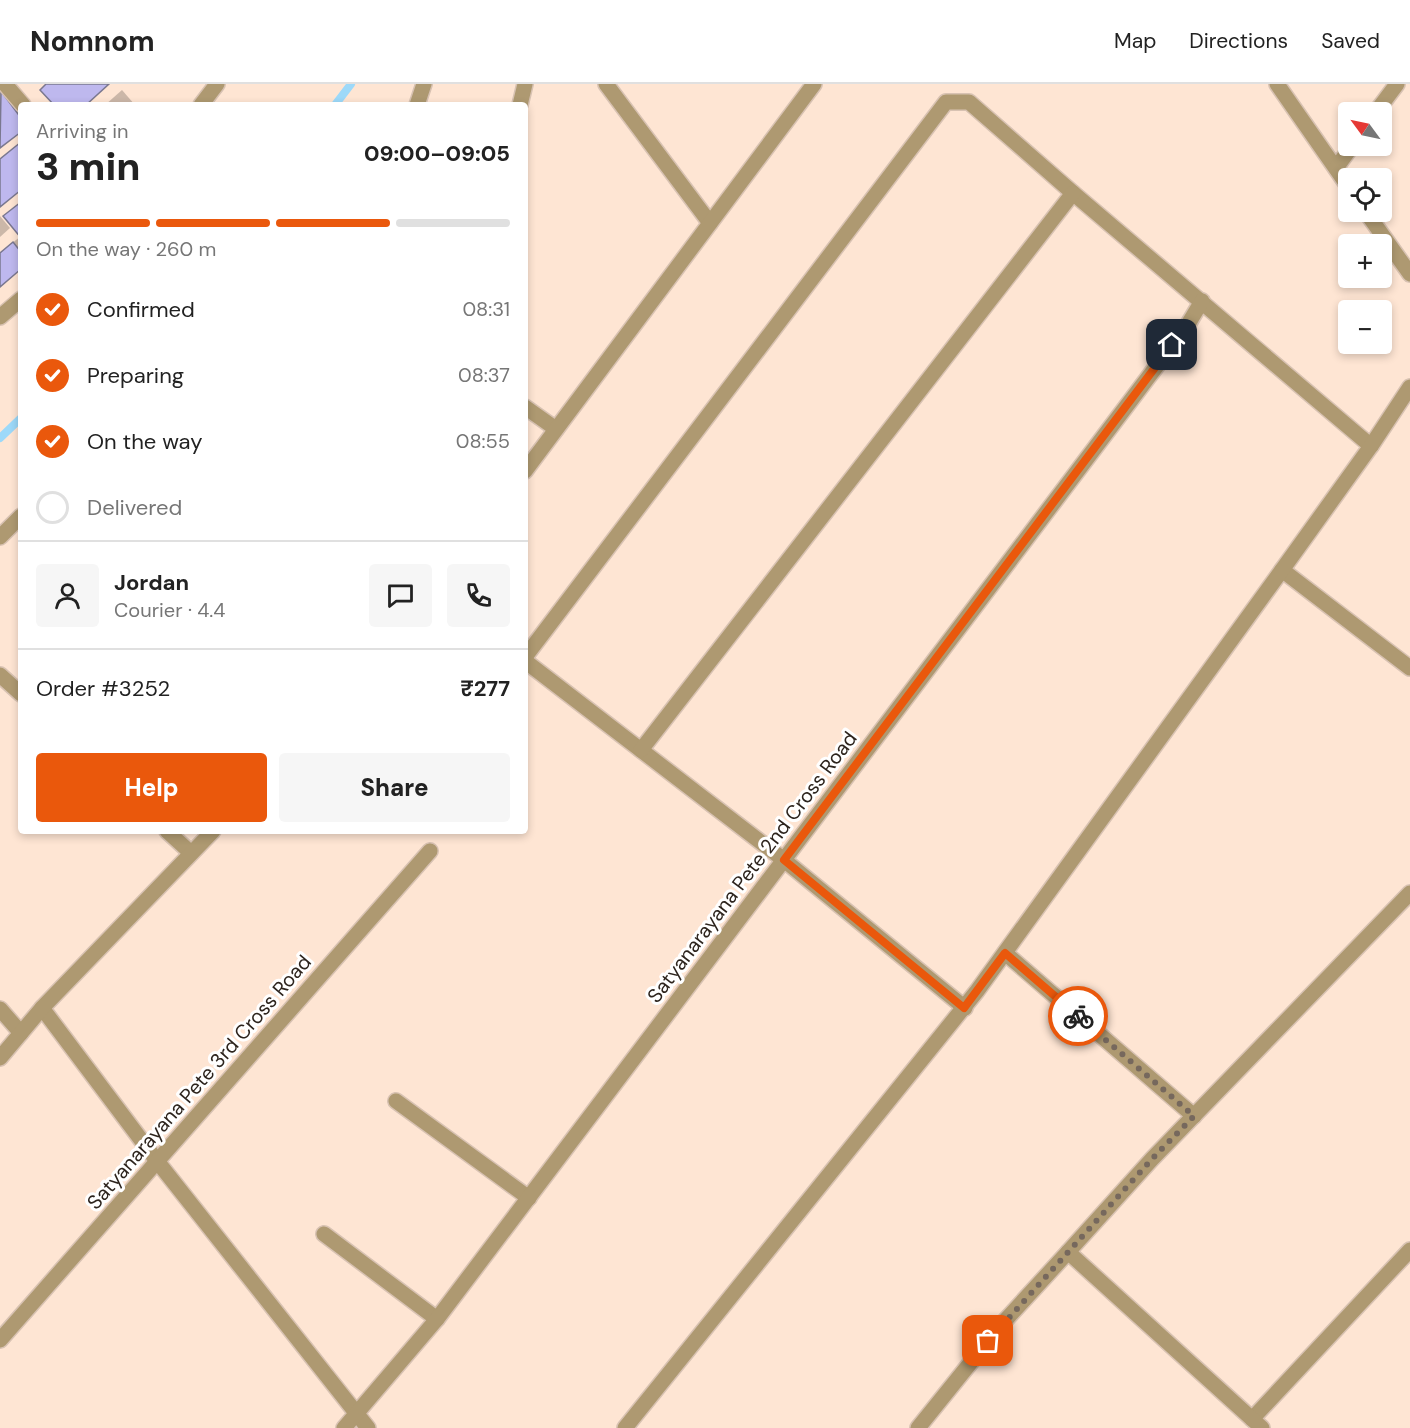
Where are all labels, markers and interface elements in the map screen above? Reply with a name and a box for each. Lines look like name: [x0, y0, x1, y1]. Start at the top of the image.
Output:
text: Nomnom: [30, 23, 155, 60]
text: Map: [1114, 27, 1156, 55]
text: Directions: [1189, 27, 1288, 55]
text: Saved: [1321, 27, 1380, 55]
north arrow: [1338, 102, 1392, 156]
map controls: [1338, 102, 1392, 354]
text: Arriving in: [36, 118, 128, 144]
text: 09:00–09:05: [364, 139, 510, 168]
text: 3 min: [36, 141, 141, 192]
button: locate: [1338, 168, 1392, 222]
button: +: [1338, 234, 1392, 288]
text: On the way · 260 m: [36, 236, 216, 262]
icon: check: [36, 293, 69, 326]
text: Confirmed: [87, 295, 195, 324]
text: 08:31: [462, 296, 510, 322]
button: −: [1338, 300, 1392, 354]
pin: [1146, 319, 1197, 370]
icon: home: [1155, 328, 1188, 361]
icon: check: [36, 359, 69, 392]
text: Preparing: [87, 361, 184, 390]
text: 08:37: [458, 362, 510, 388]
icon: check: [36, 425, 69, 458]
text: On the way: [87, 427, 202, 456]
text: 08:55: [456, 428, 510, 454]
text: Delivered: [87, 493, 182, 522]
button: person: [36, 564, 99, 627]
button: chat: [369, 564, 432, 627]
button: phone: [447, 564, 510, 627]
text: Jordan: [114, 568, 189, 597]
text: Courier · 4.4: [114, 597, 225, 623]
text: Order #3252: [36, 674, 170, 703]
text: ₹277: [460, 674, 510, 703]
street label: Satyanarayana Pete 2nd Cross Road: [641, 726, 863, 1008]
button: Help: [36, 753, 267, 822]
button: Share: [279, 753, 510, 822]
street label: Satyanarayana Pete 3rd Cross Road: [81, 949, 317, 1215]
courier: [1048, 986, 1108, 1046]
icon: bike: [1062, 1000, 1095, 1033]
pin: [962, 1315, 1013, 1366]
icon: bag: [971, 1324, 1004, 1357]

